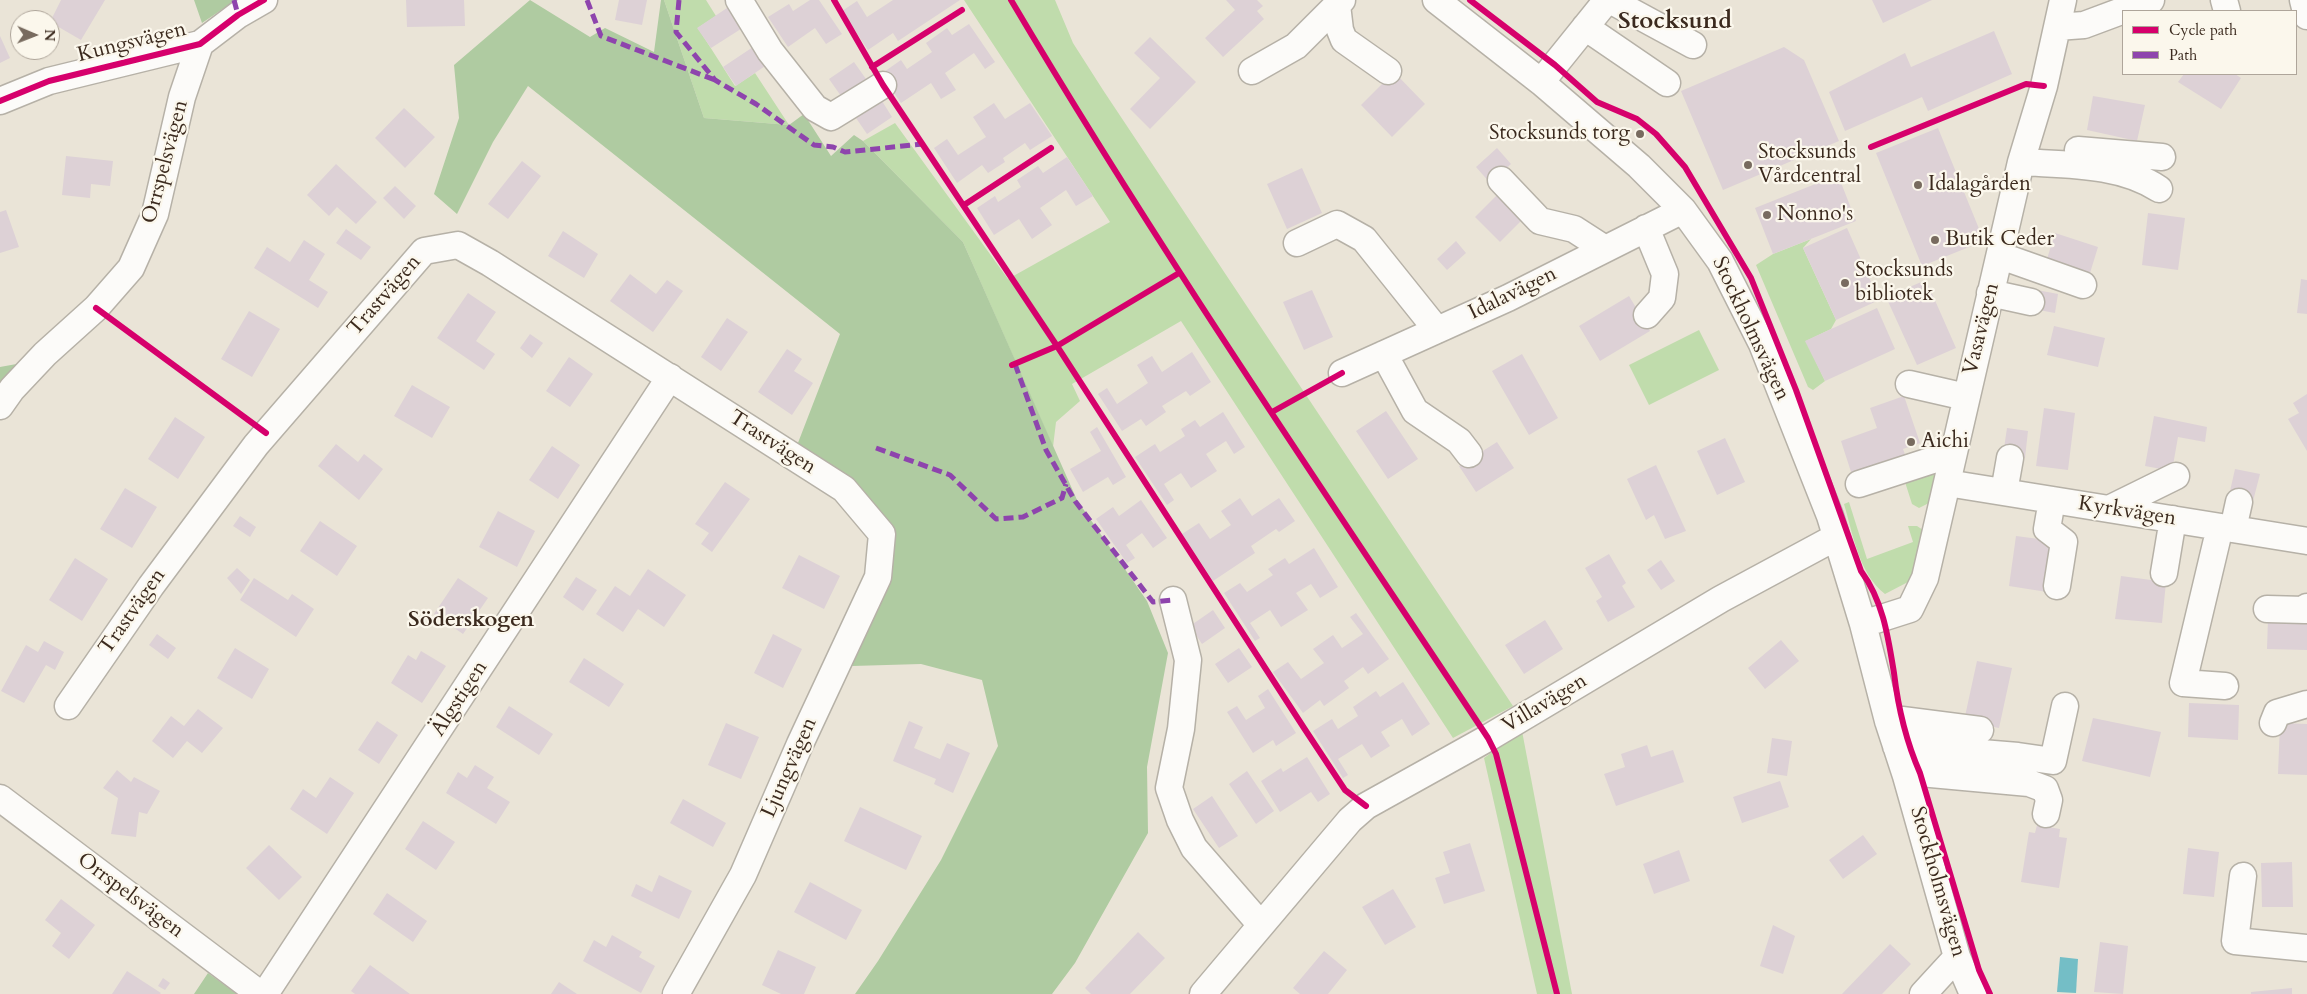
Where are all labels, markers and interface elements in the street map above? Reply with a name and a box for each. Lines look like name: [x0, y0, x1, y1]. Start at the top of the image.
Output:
district label: Stocksund: [1618, 8, 1732, 36]
north arrow: [10, 10, 60, 60]
legend: [2122, 10, 2297, 75]
street label: Kungsvägen: [75, 17, 189, 69]
text: Cycle path: [2169, 20, 2237, 40]
text: N: [40, 29, 59, 41]
text: Path: [2169, 45, 2197, 65]
street label: Orrspelsvägen: [137, 98, 195, 226]
place label: Stocksunds torg: [1489, 121, 1630, 147]
marker: Stocksunds torg: [1634, 128, 1646, 140]
place label: Stocksunds Vårdcentral: [1758, 140, 1861, 190]
marker: Stocksunds Vårdcentral: [1742, 159, 1754, 171]
place label: Idalagården: [1928, 172, 2031, 198]
marker: Idalagården: [1912, 179, 1924, 191]
place label: Nonno's: [1777, 202, 1853, 228]
marker: Nonno's: [1761, 209, 1773, 221]
place label: Butik Ceder: [1945, 227, 2054, 253]
marker: Butik Ceder: [1929, 234, 1941, 246]
street label: Trastvägen: [343, 250, 427, 342]
street label: Stockholmsvägen: [1706, 253, 1794, 405]
place label: Stocksunds bibliotek: [1855, 258, 1953, 308]
street label: Idalavägen: [1465, 262, 1561, 326]
marker: Stocksunds bibliotek: [1839, 277, 1851, 289]
street label: Vasavägen: [1958, 280, 2006, 378]
street label: Trastvägen: [724, 405, 820, 481]
place label: Aichi: [1921, 429, 1969, 455]
marker: Aichi: [1905, 436, 1917, 448]
street label: Kyrkvägen: [2076, 492, 2178, 532]
street label: Trastvägen: [94, 564, 172, 660]
district label: Söderskogen: [408, 608, 534, 634]
street label: Älgstigen: [426, 657, 494, 741]
street label: Villavägen: [1498, 669, 1592, 739]
street label: Ljungvägen: [757, 714, 823, 822]
street label: Stockholmsvägen: [1903, 804, 1971, 960]
street label: Orrspelsvägen: [72, 848, 188, 944]

